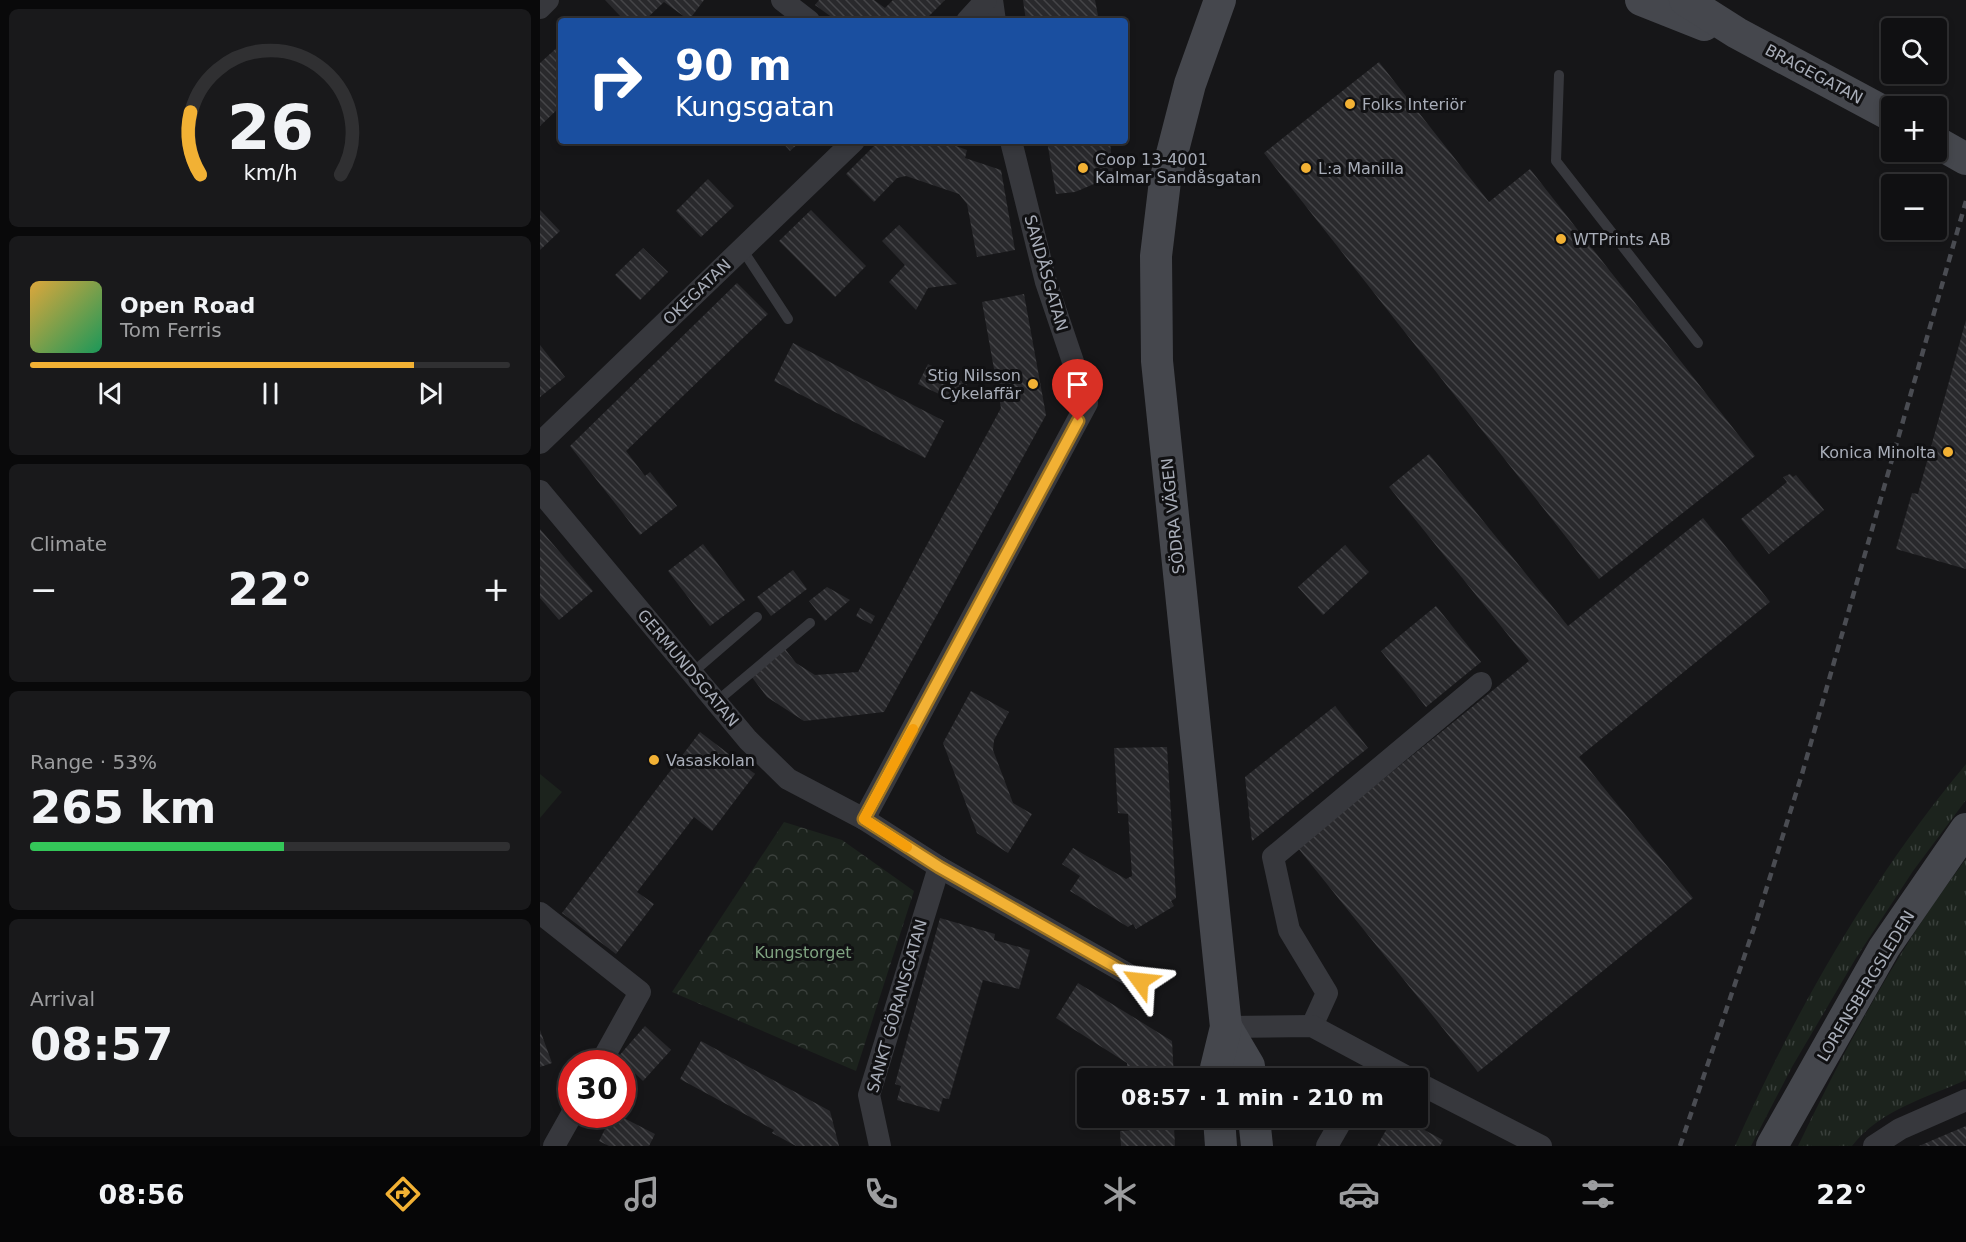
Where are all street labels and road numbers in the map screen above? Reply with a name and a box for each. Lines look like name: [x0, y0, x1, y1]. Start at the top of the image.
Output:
street label: BRAGEGATAN: [1762, 40, 1866, 108]
street label: SANDÅSGATAN: [1020, 213, 1072, 333]
street label: OKEGATAN: [659, 255, 735, 329]
street label: SÖDRA VÄGEN: [1157, 457, 1189, 575]
street label: GERMUNDSGATAN: [633, 606, 743, 730]
street label: LORENSBERGSLEDEN: [1813, 907, 1919, 1065]
street label: SANKT GÖRANSGATAN: [863, 917, 931, 1095]

